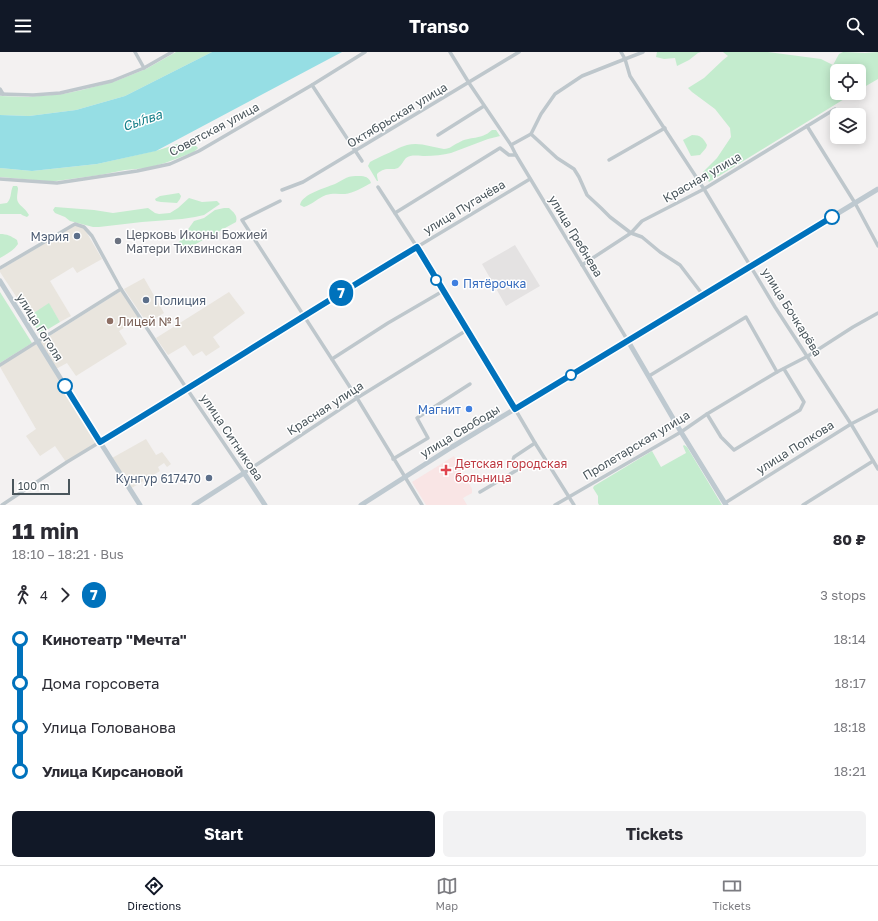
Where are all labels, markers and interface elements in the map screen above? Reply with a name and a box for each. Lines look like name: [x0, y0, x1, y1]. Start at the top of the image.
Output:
icon: menu: [12, 15, 34, 37]
text: Transo: [409, 15, 469, 37]
icon: search: [844, 15, 866, 37]
map controls: [830, 64, 866, 144]
button: locate: [830, 64, 866, 100]
street label: Октябрьская улица: [344, 79, 450, 151]
street label: Советская улица: [166, 99, 262, 159]
water label: Сы́лва: [120, 106, 164, 134]
button: layers: [830, 108, 866, 144]
street label: Красная улица: [660, 148, 744, 206]
street label: улица Пугачёва: [420, 177, 508, 237]
street label: улица Гребнева: [546, 192, 606, 280]
unlabelled marker: [824, 209, 840, 225]
place label: Церковь Иконы Божией Матери Тихвинская: [126, 227, 268, 256]
place label: Мэрия: [31, 229, 69, 244]
marker: Мэрия: [72, 231, 82, 241]
marker: Церковь Иконы Божией Матери Тихвинская: [113, 236, 123, 246]
street label: улица Бочкарёва: [759, 265, 825, 359]
unlabelled marker: [430, 274, 442, 286]
place label: Пятёрочка: [463, 276, 526, 291]
marker: Пятёрочка: [450, 278, 460, 288]
line badge: 7: [328, 280, 354, 306]
text: 7: [337, 284, 345, 301]
street label: улица Гоголя: [13, 290, 67, 364]
place label: Полиция: [154, 293, 206, 308]
marker: Полиция: [141, 295, 151, 305]
place label: Лицей № 1: [118, 314, 181, 329]
marker: Лицей № 1: [105, 316, 115, 326]
unlabelled marker: [565, 369, 577, 381]
unlabelled marker: [57, 378, 73, 394]
street label: Красная улица: [284, 378, 366, 438]
street label: улица Ситникова: [197, 391, 267, 483]
street label: улица Свободы: [417, 401, 503, 461]
place label: Магнит: [418, 402, 461, 417]
marker: Магнит: [464, 404, 474, 414]
street label: Пролетарская улица: [580, 407, 692, 483]
street label: улица Попкова: [753, 417, 837, 477]
place label: Детская городская больница: [455, 456, 567, 485]
marker: Детская городская больница: [440, 464, 452, 476]
place label: Кунгур 617470: [116, 471, 201, 486]
marker: Кунгур 617470: [204, 473, 214, 483]
scale bar: [12, 477, 70, 496]
text: 100 m: [18, 479, 49, 492]
text: 11 min: [12, 517, 79, 544]
text: 80 ₽: [833, 530, 866, 548]
text: 18:10 – 18:21 · Bus: [12, 546, 124, 562]
icon: walk: [12, 584, 34, 606]
icon: forward: [54, 584, 76, 606]
text: 7: [90, 586, 98, 603]
text: 4: [40, 587, 48, 603]
text: 3 stops: [820, 587, 866, 603]
text: Кинотеатр "Мечта": [42, 630, 187, 648]
text: 18:14: [834, 631, 866, 647]
text: Дома горсовета: [42, 674, 160, 692]
text: 18:17: [835, 675, 866, 691]
text: Улица Голованова: [42, 718, 176, 736]
text: 18:18: [834, 719, 866, 735]
text: Улица Кирсановой: [42, 762, 183, 780]
text: 18:21: [834, 763, 866, 779]
button: Start: [12, 811, 435, 857]
button: Tickets: [443, 811, 866, 857]
tab: Directions: [127, 875, 181, 912]
tab: Map: [435, 875, 458, 912]
tab: Tickets: [712, 875, 751, 912]

